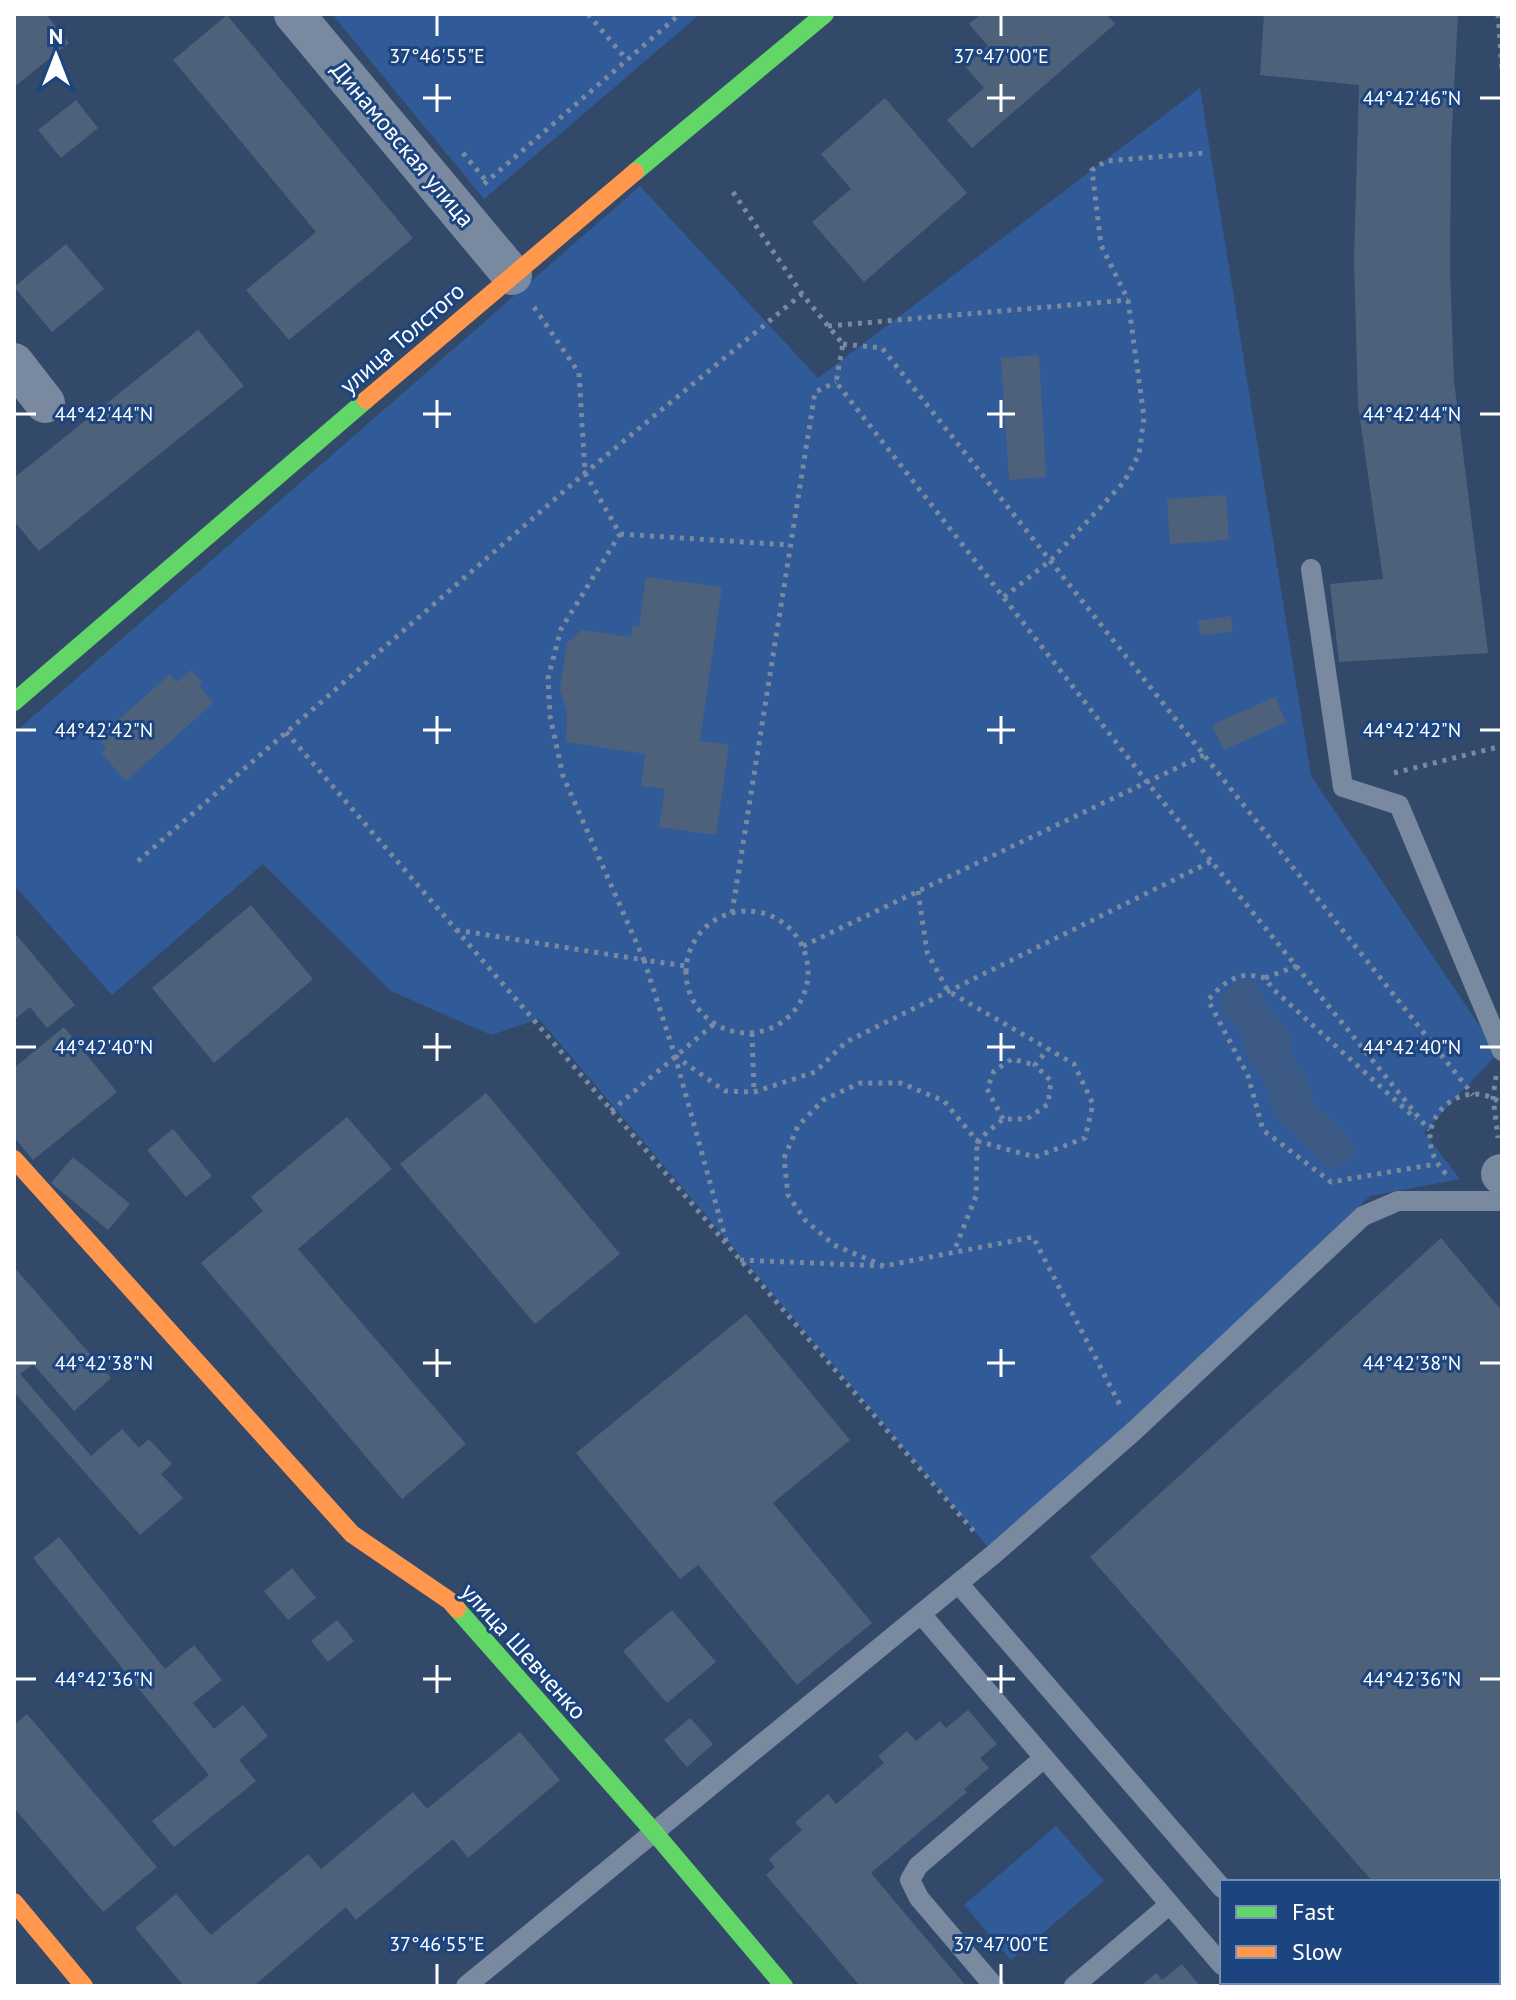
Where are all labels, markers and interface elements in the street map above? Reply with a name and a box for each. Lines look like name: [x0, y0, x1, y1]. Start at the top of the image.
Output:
north arrow: [16, 16, 96, 96]
text: N: [49, 22, 63, 50]
text: 37°46'55"E: [389, 43, 485, 69]
text: 37°47'00"E: [953, 43, 1049, 69]
street label: Динамовская улица: [324, 55, 482, 233]
text: 44°42'46"N: [1363, 85, 1461, 111]
street label: улица Толстого: [333, 275, 471, 401]
text: 44°42'44"N: [55, 401, 153, 427]
text: 44°42'44"N: [1363, 401, 1461, 427]
text: 44°42'42"N: [55, 717, 153, 743]
text: 44°42'42"N: [1363, 717, 1461, 743]
text: 44°42'40"N: [55, 1034, 153, 1060]
text: 44°42'40"N: [1363, 1034, 1461, 1060]
text: 44°42'38"N: [55, 1350, 153, 1376]
text: 44°42'38"N: [1363, 1350, 1461, 1376]
street label: улица Шевченко: [454, 1576, 594, 1726]
text: 44°42'36"N: [55, 1666, 153, 1692]
text: 44°42'36"N: [1363, 1666, 1461, 1692]
legend: [1220, 1880, 1500, 1984]
text: Fast: [1292, 1896, 1335, 1927]
text: 37°46'55"E: [389, 1931, 485, 1957]
text: 37°47'00"E: [953, 1931, 1049, 1957]
text: Slow: [1292, 1936, 1342, 1967]

